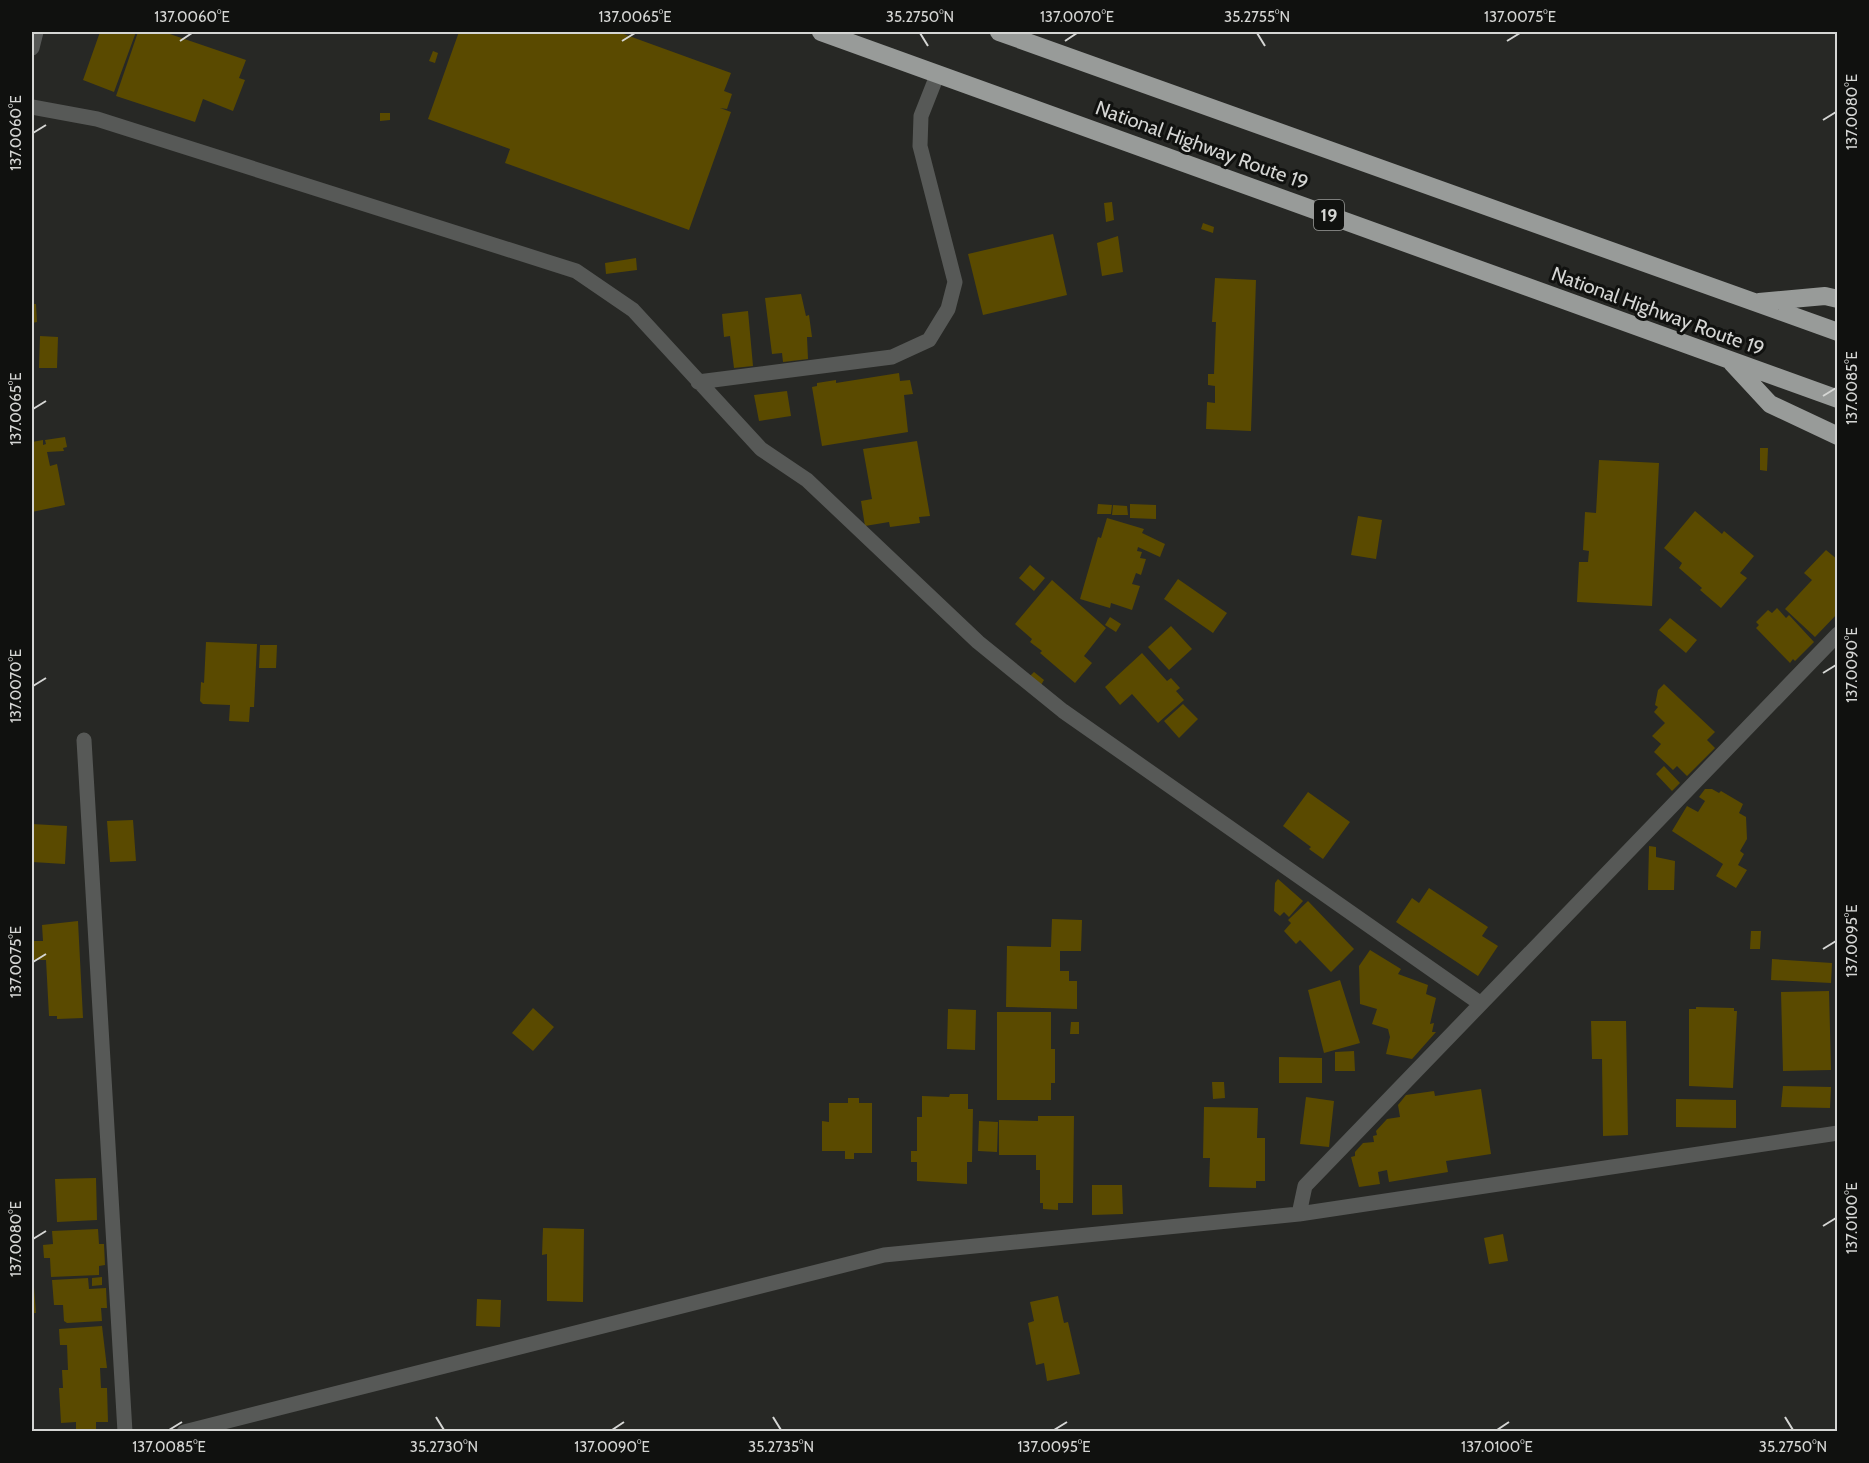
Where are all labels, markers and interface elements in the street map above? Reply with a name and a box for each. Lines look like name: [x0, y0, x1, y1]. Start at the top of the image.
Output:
text: 137.0060°E: [154, 8, 230, 26]
text: 137.0065°E: [598, 8, 672, 26]
text: 35.2750°N: [886, 8, 954, 26]
text: 137.0070°E: [1040, 8, 1114, 26]
text: 35.2755°N: [1224, 8, 1290, 26]
text: 137.0075°E: [1484, 8, 1556, 26]
text: 137.0080°E: [1843, 74, 1861, 150]
text: 137.0060°E: [7, 95, 25, 171]
street label: National Highway Route 19: [1092, 95, 1312, 195]
road number: 19: [1314, 200, 1344, 230]
street label: National Highway Route 19: [1548, 261, 1768, 361]
text: 137.0085°E: [1843, 351, 1861, 425]
text: 137.0065°E: [7, 372, 25, 446]
text: 137.0090°E: [1843, 627, 1861, 703]
text: 137.0070°E: [7, 649, 25, 723]
text: 137.0095°E: [1843, 904, 1861, 978]
text: 137.0075°E: [7, 926, 25, 998]
text: 137.0100°E: [1843, 1182, 1861, 1254]
text: 137.0080°E: [7, 1201, 25, 1277]
text: 137.0085°E: [132, 1438, 206, 1456]
text: 35.2730°N: [410, 1438, 478, 1456]
text: 137.0090°E: [574, 1438, 650, 1456]
text: 35.2735°N: [748, 1438, 814, 1456]
text: 137.0095°E: [1017, 1438, 1091, 1456]
text: 137.0100°E: [1461, 1438, 1533, 1456]
text: 35.2750°N: [1759, 1438, 1827, 1456]

